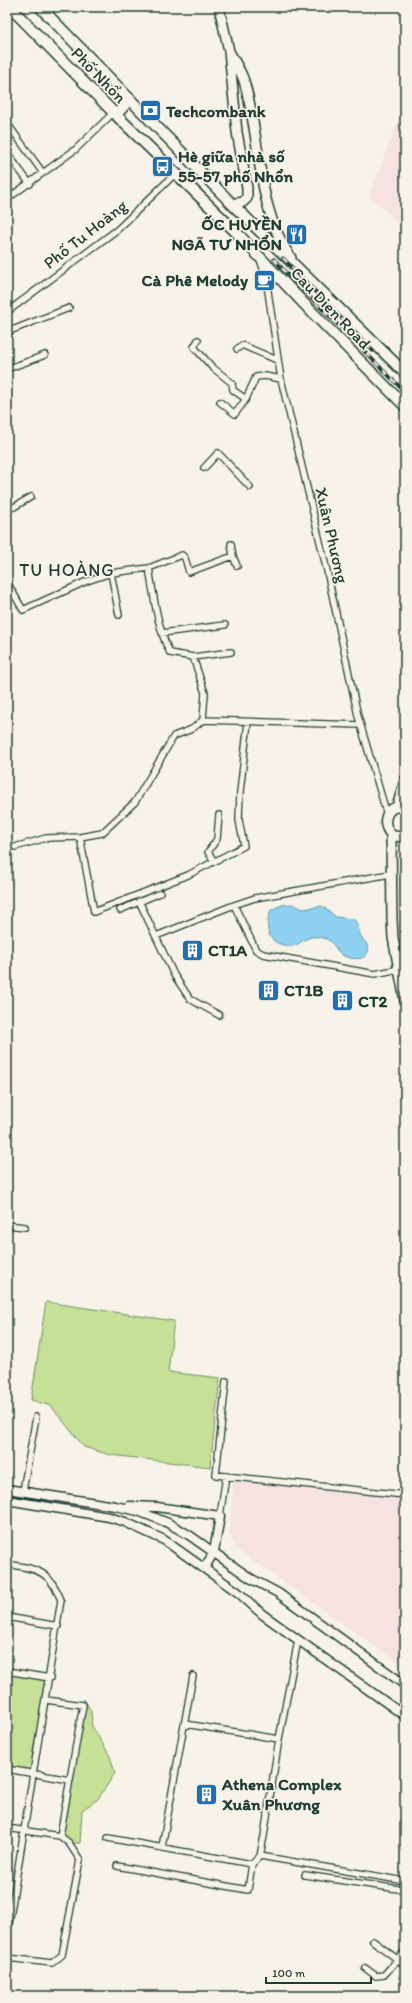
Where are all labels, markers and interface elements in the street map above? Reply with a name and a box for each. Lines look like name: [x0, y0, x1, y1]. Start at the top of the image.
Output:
street label: Phố Nhổn: [67, 43, 131, 108]
bank icon: Techcombank: [137, 98, 163, 124]
place label: Techcombank: [165, 101, 266, 121]
place label: Hè giữa nhà số 55-57 phố Nhổn: [178, 146, 293, 187]
bus stop icon: Hè giữa nhà số 55-57 phố Nhổn: [150, 153, 176, 179]
street label: Phố Tu Hoàng: [39, 195, 131, 273]
place label: ỐC HUYỀN NGÃ TƯ NHỔN: [171, 214, 282, 254]
restaurant icon: ỐC HUYỀN NGÃ TƯ NHỔN: [284, 221, 310, 247]
street label: Cau Dien Road: [287, 263, 375, 353]
cafe icon: Cà Phê Melody: [251, 267, 277, 293]
place label: Cà Phê Melody: [142, 270, 249, 291]
street label: Xuân Phương: [311, 485, 353, 585]
district label: TU HOÀNG: [19, 559, 115, 581]
building icon: CT1A: [179, 937, 205, 963]
place label: CT1A: [208, 940, 247, 960]
building icon: CT1B: [256, 977, 282, 1003]
place label: CT1B: [284, 980, 324, 1000]
building icon: CT2: [329, 988, 355, 1014]
place label: CT2: [358, 991, 387, 1011]
place label: Athena Complex Xuân Phương: [221, 1774, 342, 1815]
building icon: Athena Complex Xuân Phương: [194, 1781, 220, 1807]
scale bar: [266, 1959, 371, 1985]
text: 100 m: [272, 1966, 305, 1980]

